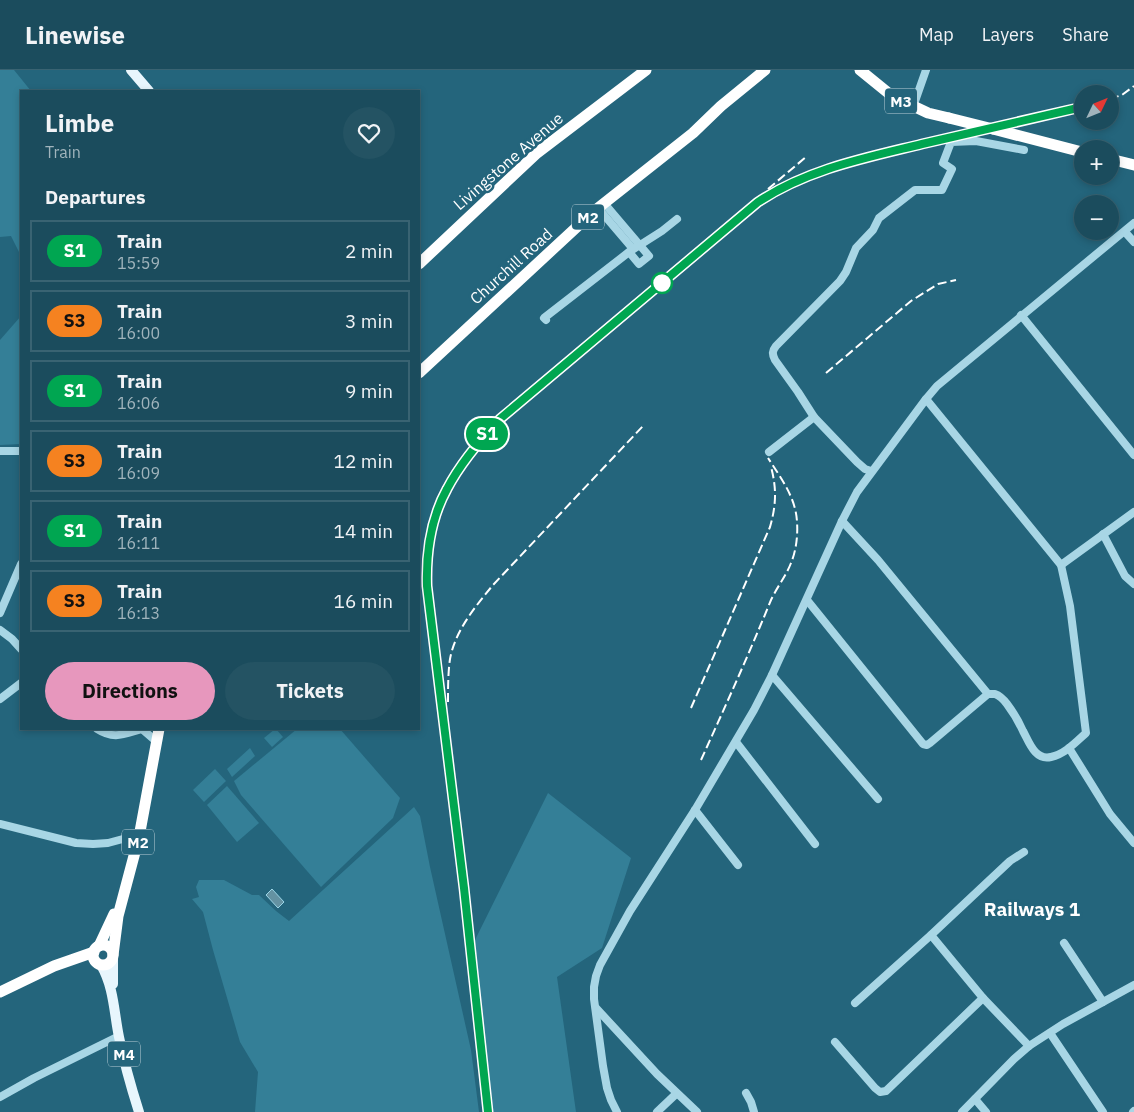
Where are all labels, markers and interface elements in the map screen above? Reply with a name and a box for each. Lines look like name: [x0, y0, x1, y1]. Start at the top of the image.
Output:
text: Linewise: [25, 19, 125, 51]
text: Map: [919, 23, 954, 46]
text: Layers: [982, 23, 1034, 46]
text: Share: [1062, 23, 1109, 46]
north arrow: [1074, 85, 1119, 130]
map controls: [1074, 85, 1119, 240]
road number: M3: [885, 88, 917, 114]
text: Limbe: [45, 107, 114, 139]
button: heart: [343, 107, 395, 159]
street label: Livingstone Avenue: [449, 108, 567, 214]
button: +: [1074, 140, 1119, 185]
text: Train: [45, 142, 81, 162]
text: Departures: [45, 185, 145, 209]
button: −: [1074, 195, 1119, 240]
road number: M2: [572, 204, 604, 230]
street label: Churchill Road: [466, 224, 556, 308]
text: Train: [117, 229, 162, 253]
text: S1: [63, 239, 86, 262]
text: 2 min: [345, 239, 393, 263]
text: 15:59: [117, 253, 160, 273]
unlabelled marker: [651, 272, 673, 294]
text: Train: [117, 299, 162, 323]
text: S3: [63, 309, 86, 332]
text: 3 min: [345, 309, 393, 333]
text: 16:00: [117, 323, 160, 343]
text: Train: [117, 369, 162, 393]
text: S1: [63, 379, 86, 402]
text: 9 min: [345, 379, 393, 403]
text: 16:06: [117, 393, 160, 413]
line badge: S1: [464, 418, 510, 450]
text: S1: [476, 422, 498, 445]
text: Train: [117, 439, 162, 463]
text: S3: [63, 449, 86, 472]
text: 12 min: [334, 449, 393, 473]
text: 16:09: [117, 463, 160, 483]
text: Train: [117, 509, 162, 533]
text: S1: [63, 519, 86, 542]
text: 14 min: [334, 519, 393, 543]
text: 16:11: [117, 533, 160, 553]
text: Train: [117, 579, 162, 603]
text: S3: [63, 589, 86, 612]
text: 16 min: [334, 589, 393, 613]
text: 16:13: [117, 603, 160, 623]
button: Directions: [45, 662, 215, 720]
button: Tickets: [225, 662, 395, 720]
road number: M2: [122, 830, 154, 854]
district label: Railways 1: [984, 897, 1081, 921]
road number: M4: [108, 1042, 140, 1066]

